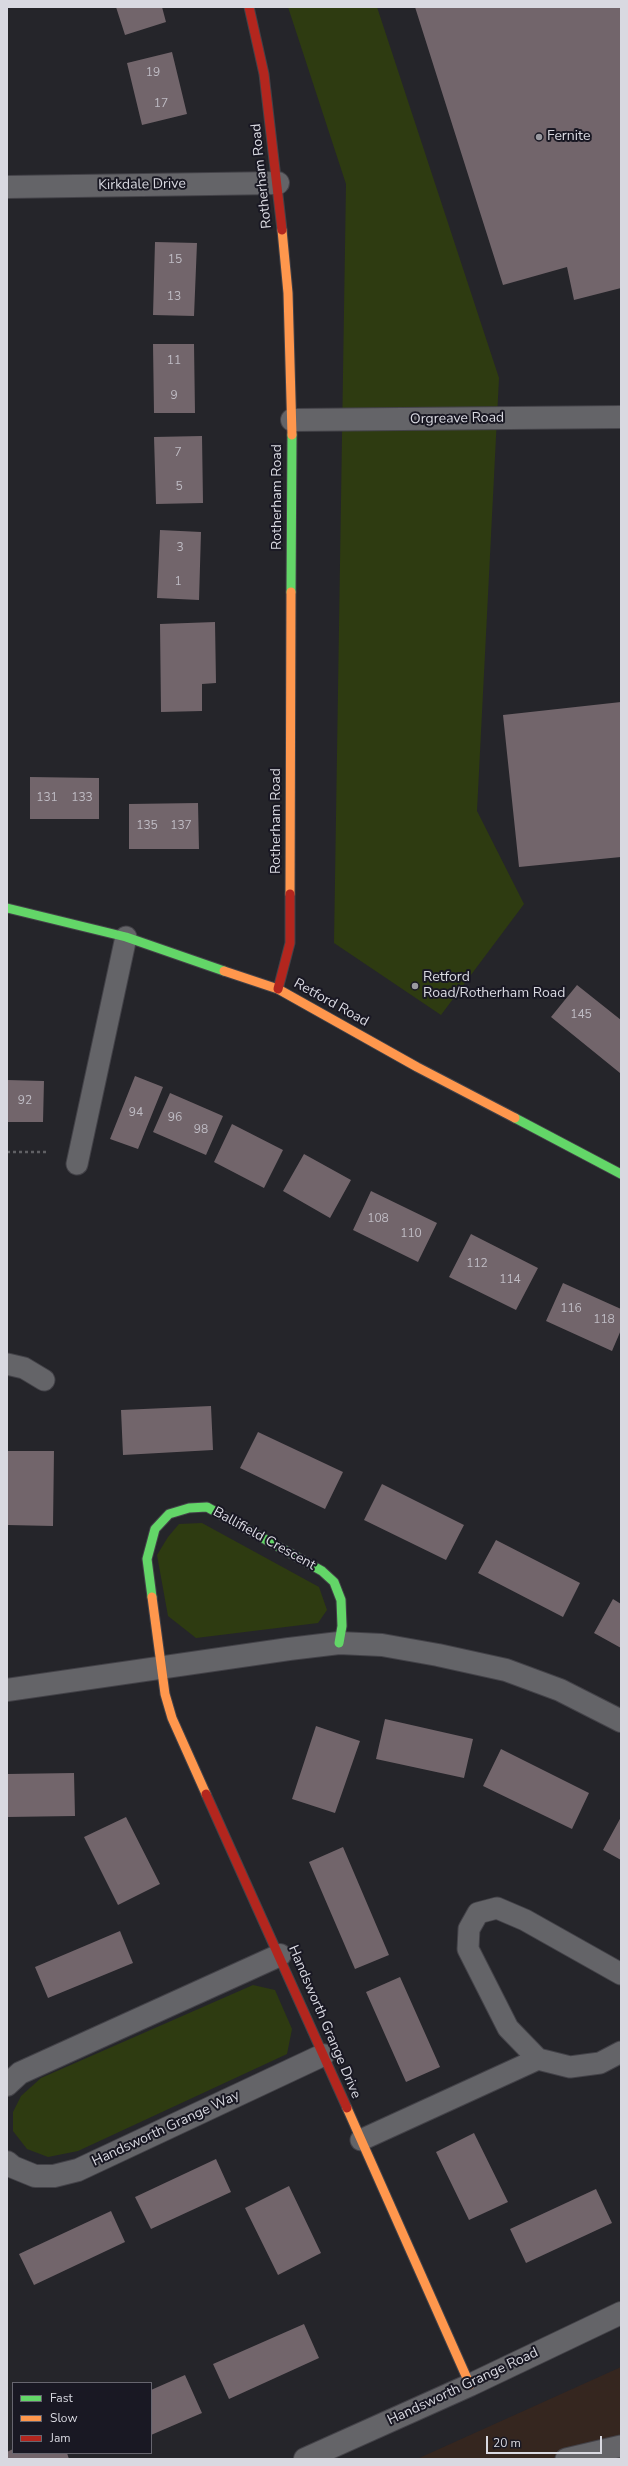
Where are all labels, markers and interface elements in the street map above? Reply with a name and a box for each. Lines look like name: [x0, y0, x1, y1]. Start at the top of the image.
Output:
house number: 19: [146, 66, 160, 80]
house number: 17: [154, 97, 168, 111]
street label: Rotherham Road: [248, 123, 276, 229]
place label: Fernite: [547, 129, 590, 145]
marker: Fernite: [534, 132, 544, 142]
street label: Kirkdale Drive: [98, 176, 186, 194]
house number: 15: [168, 253, 182, 267]
house number: 13: [167, 290, 181, 304]
house number: 11: [167, 354, 181, 368]
house number: 9: [170, 389, 178, 403]
street label: Orgreave Road: [410, 410, 504, 428]
street label: Rotherham Road: [270, 444, 286, 550]
house number: 7: [174, 446, 182, 460]
house number: 5: [175, 480, 183, 494]
house number: 3: [176, 541, 184, 555]
house number: 1: [174, 575, 182, 589]
street label: Rotherham Road: [269, 768, 285, 874]
house number: 131: [36, 791, 58, 805]
house number: 133: [71, 791, 93, 805]
house number: 135: [136, 819, 158, 833]
house number: 137: [170, 819, 192, 833]
place label: Retford Road/Rotherham Road: [423, 970, 565, 1002]
street label: Retford Road: [291, 976, 371, 1030]
marker: Retford Road/Rotherham Road: [410, 981, 420, 991]
house number: 145: [570, 1008, 592, 1022]
house number: 92: [18, 1094, 32, 1108]
house number: 94: [129, 1106, 143, 1120]
house number: 96: [168, 1111, 182, 1125]
house number: 98: [194, 1123, 208, 1137]
house number: 108: [367, 1212, 389, 1226]
house number: 110: [400, 1227, 422, 1241]
house number: 112: [466, 1257, 488, 1271]
house number: 114: [499, 1273, 521, 1287]
house number: 116: [560, 1302, 582, 1316]
house number: 118: [593, 1313, 615, 1327]
street label: Ballifield Crescent: [210, 1504, 318, 1574]
street label: Handsworth Grange Drive: [284, 1943, 364, 2101]
street label: Handsworth Grange Way: [90, 2087, 242, 2171]
street label: Handsworth Grange Road: [385, 2345, 541, 2429]
legend: [12, 2382, 152, 2454]
text: Fast: [50, 2390, 73, 2406]
text: Slow: [50, 2410, 78, 2426]
scale bar: [488, 2428, 604, 2454]
text: Jam: [50, 2430, 71, 2446]
text: 20 m: [493, 2435, 521, 2451]

